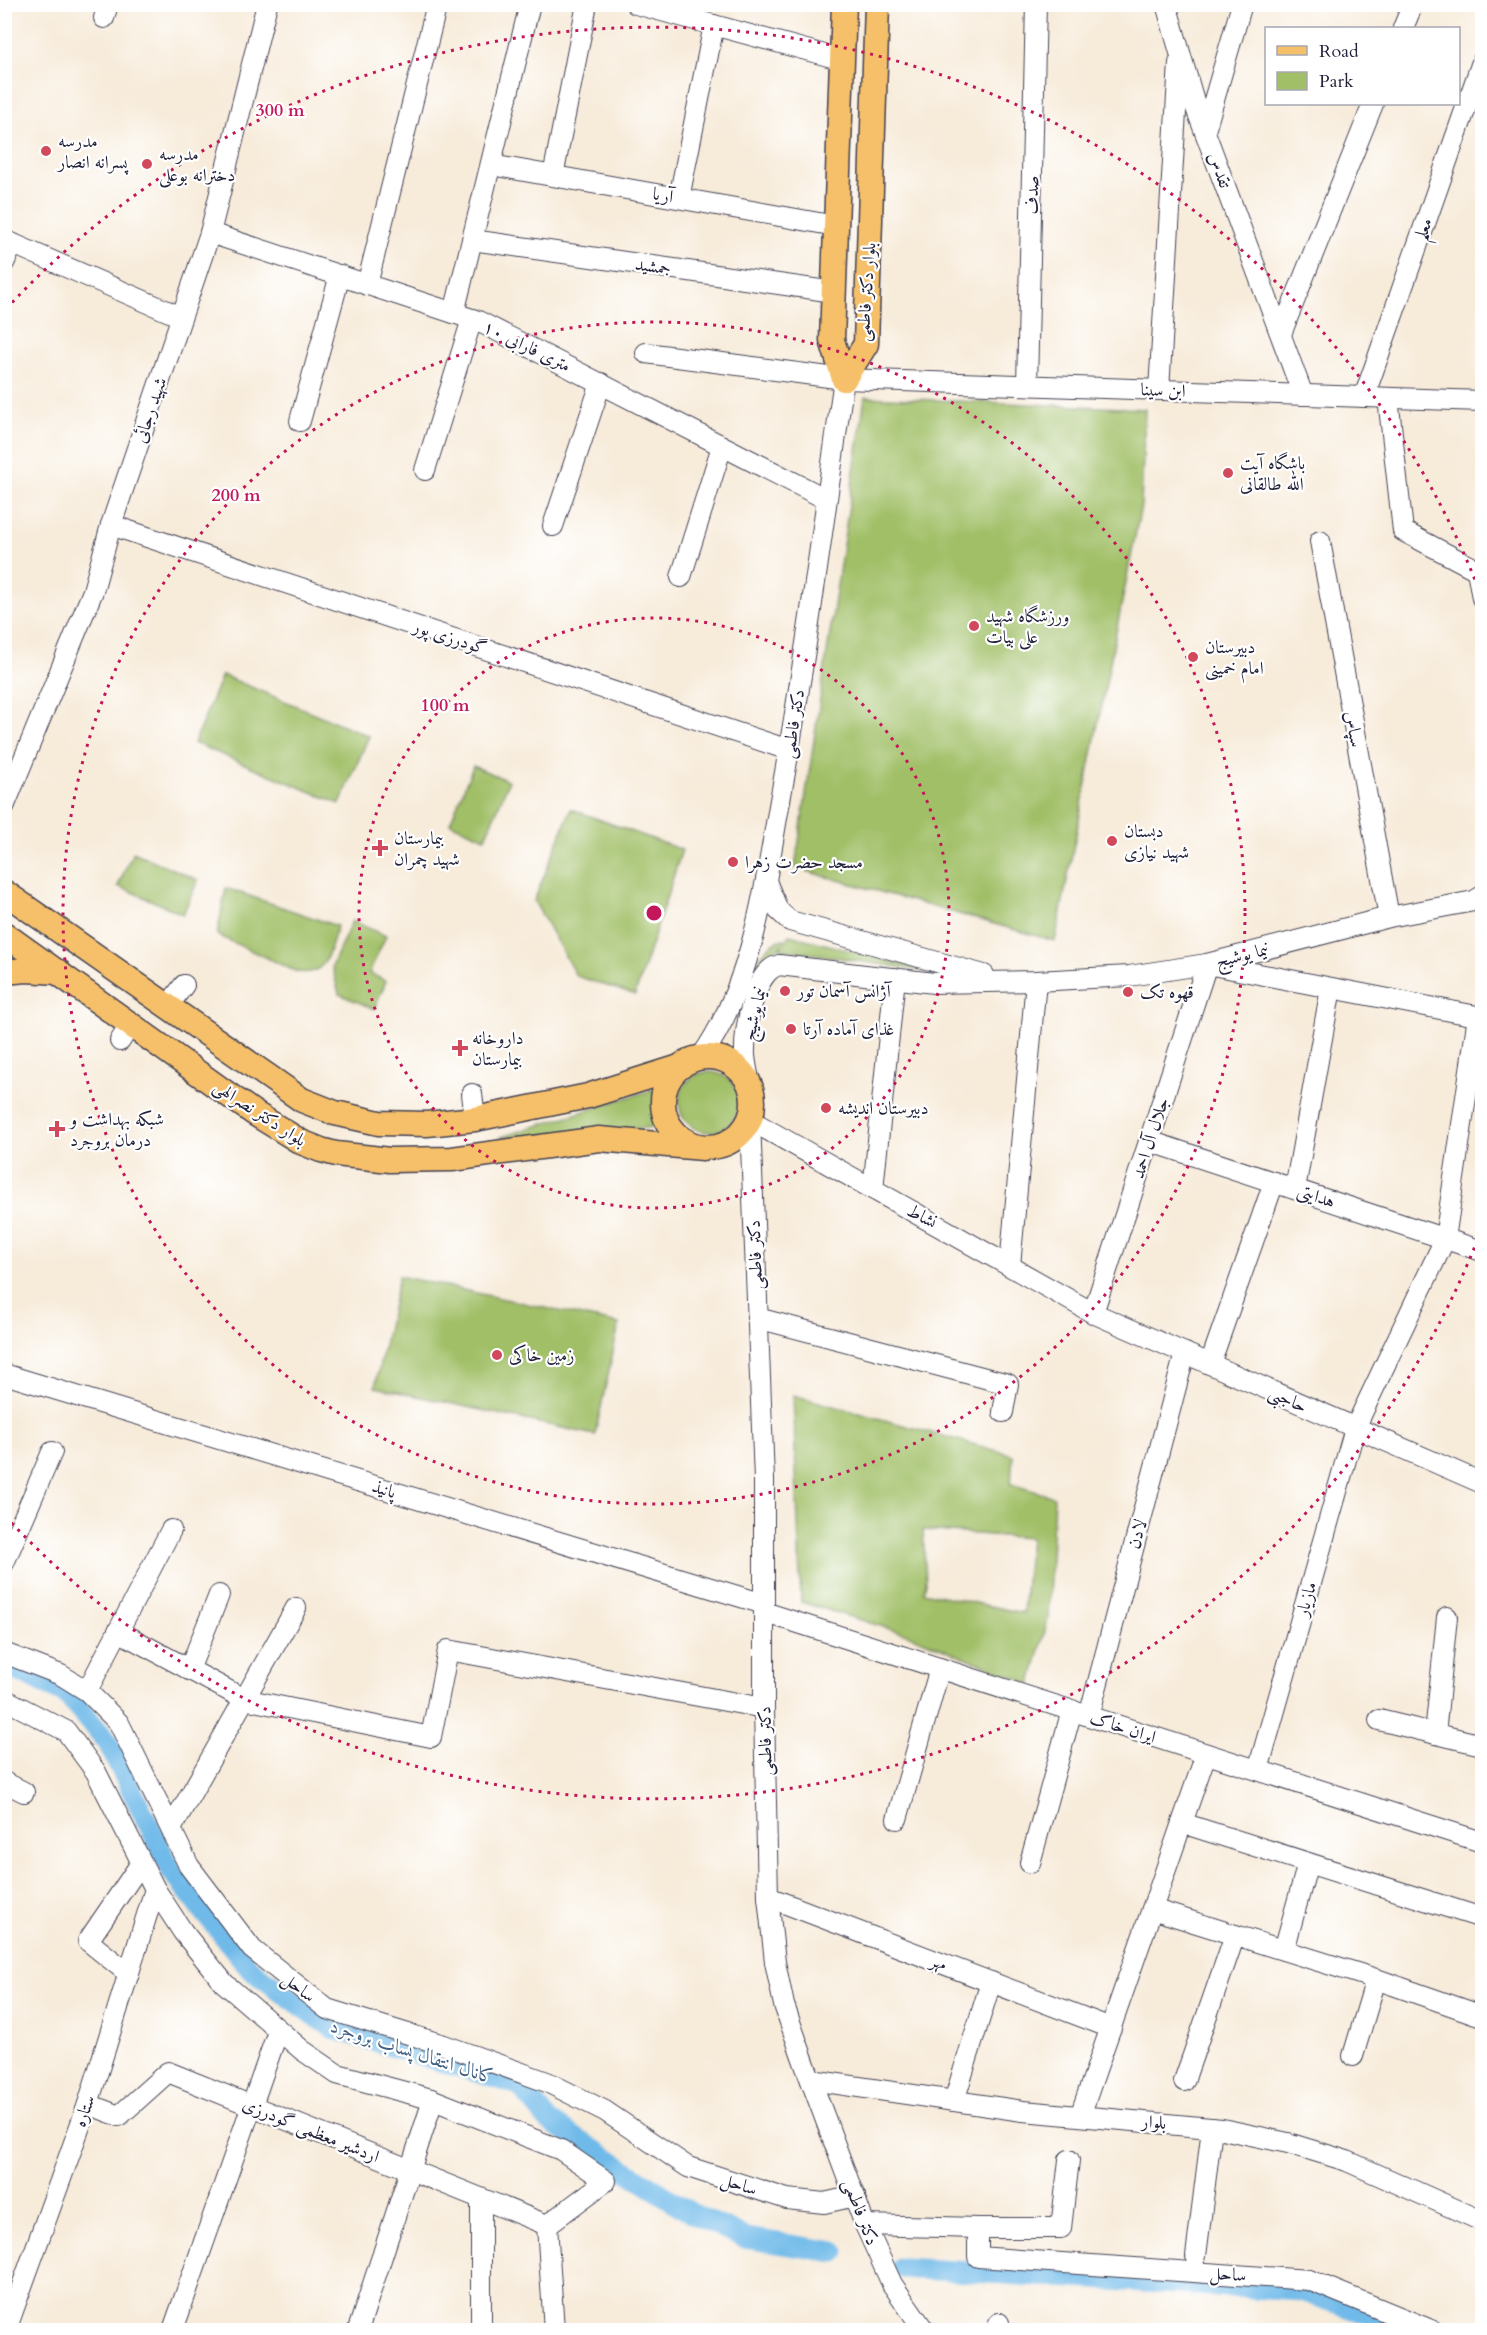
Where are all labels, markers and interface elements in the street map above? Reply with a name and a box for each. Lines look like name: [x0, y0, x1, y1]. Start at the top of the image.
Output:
legend: [1265, 27, 1460, 105]
text: Road: [1319, 39, 1359, 64]
text: Park: [1319, 69, 1354, 94]
text: 300 m: [255, 98, 305, 123]
place label: مدرسه پسرانه انصار: [56, 129, 129, 175]
place label: مدرسه دخترانه بوعلی: [159, 142, 235, 188]
marker: مدرسه پسرانه انصار: [39, 144, 53, 158]
street label: تقدس: [1202, 149, 1238, 192]
marker: مدرسه دخترانه بوعلی: [140, 157, 154, 171]
street label: صدف: [1020, 175, 1045, 215]
street label: آریا: [650, 181, 677, 210]
street label: معلم: [1408, 215, 1444, 245]
street label: بلوار دکتر فاطمی: [851, 242, 882, 342]
street label: جمشید: [633, 252, 673, 281]
street label: ۱۰ متری فارابی: [479, 314, 575, 379]
street label: شهید رجائی: [128, 374, 173, 446]
street label: ابن سینا: [1140, 377, 1186, 404]
place label: باشگاه آیت الله طالقانی: [1240, 451, 1305, 497]
marker: باشگاه آیت الله طالقانی: [1221, 466, 1235, 480]
text: 200 m: [211, 483, 261, 508]
place label: ورزشگاه شهید علی بیات: [986, 604, 1070, 650]
street label: گودرزی پور: [408, 613, 490, 661]
marker: ورزشگاه شهید علی بیات: [967, 619, 981, 633]
place label: دبیرستان امام خمینی: [1205, 635, 1264, 684]
marker: دبیرستان امام خمینی: [1186, 650, 1200, 664]
street label: دکتر فاطمی: [776, 688, 811, 760]
text: 100 m: [420, 693, 470, 718]
street label: سپاس: [1338, 709, 1369, 749]
place label: دبستان شهید نیازی: [1124, 819, 1189, 865]
place label: بیمارستان شهید چمران: [394, 826, 460, 872]
marker: دبستان شهید نیازی: [1105, 834, 1119, 848]
marker: بیمارستان شهید چمران: [371, 839, 389, 857]
place label: مسجد حضرت زهرا: [745, 850, 863, 875]
marker: مسجد حضرت زهرا: [726, 855, 740, 869]
centre of rings: [644, 903, 664, 923]
street label: نیما یوشیج: [1213, 937, 1272, 977]
place label: آژانس آسمان تور: [795, 979, 893, 1004]
place label: قهوه تک: [1140, 980, 1194, 1005]
marker: آژانس آسمان تور: [778, 984, 792, 998]
street label: نیما یوشیج: [736, 985, 776, 1044]
marker: قهوه تک: [1121, 985, 1135, 999]
place label: غذای آماده آرتا: [803, 1017, 894, 1042]
marker: غذای آماده آرتا: [784, 1022, 798, 1036]
place label: داروخانه بیمارستان: [472, 1026, 524, 1072]
marker: داروخانه بیمارستان: [453, 1041, 467, 1055]
street label: بلوار دکتر نصرالهی: [208, 1074, 311, 1153]
street label: جلال آل احمد: [1126, 1094, 1175, 1182]
place label: دبیرستان اندیشه: [838, 1096, 929, 1121]
marker: دبیرستان اندیشه: [819, 1101, 833, 1115]
place label: شبکه بهداشت و درمان بروجرد: [68, 1107, 164, 1153]
marker: شبکه بهداشت و درمان بروجرد: [48, 1120, 66, 1138]
street label: هدایتی: [1294, 1179, 1338, 1214]
street label: نشاط: [902, 1198, 941, 1235]
street label: دکتر فاطمی: [742, 1220, 769, 1290]
place label: زمین خاکی: [509, 1343, 574, 1368]
marker: زمین خاکی: [490, 1348, 504, 1362]
street label: حاجبی: [1264, 1380, 1311, 1421]
street label: پانیذ: [369, 1474, 400, 1505]
street label: لادن: [1122, 1516, 1153, 1552]
street label: مازیار: [1289, 1579, 1323, 1621]
street label: ایران خاک: [1087, 1705, 1159, 1750]
street label: دکتر فاطمی: [752, 1706, 779, 1776]
street label: مهر: [925, 1947, 951, 1977]
street label: ساحل: [276, 1966, 321, 2009]
water label: کانال انتقال پساب بروجرد: [327, 2012, 499, 2091]
street label: ستاره: [67, 2092, 102, 2131]
street label: اردشیر معظمی گودرزی: [239, 2092, 383, 2169]
street label: بلوار: [1139, 2109, 1167, 2136]
street label: ساحل: [717, 2167, 760, 2202]
street label: دکتر فاطمی: [836, 2175, 885, 2249]
street label: ساحل: [1209, 2261, 1247, 2288]

